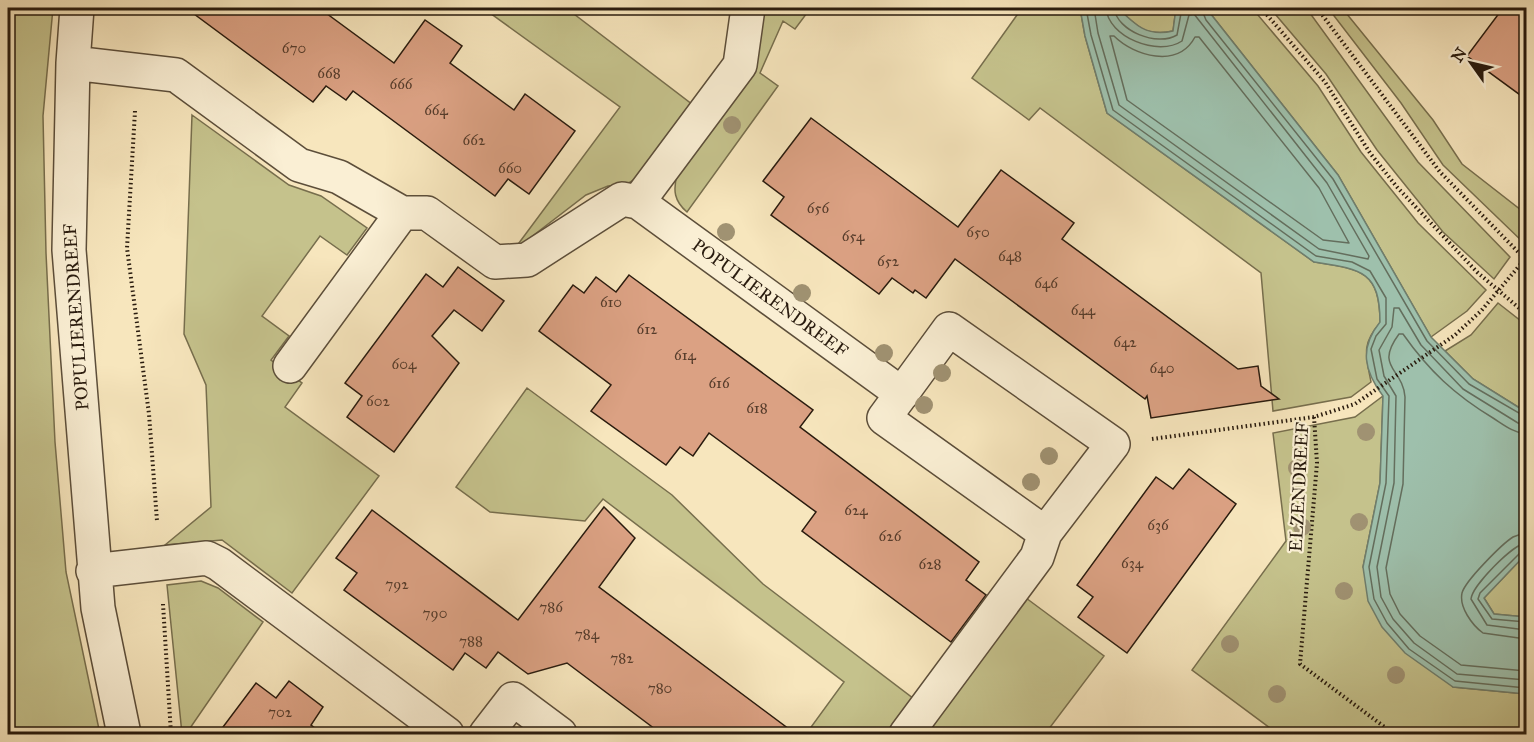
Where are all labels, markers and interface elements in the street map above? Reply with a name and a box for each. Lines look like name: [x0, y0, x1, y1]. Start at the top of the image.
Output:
north arrow: [1441, 33, 1501, 93]
house number: 670: [282, 39, 306, 57]
text: N: [1447, 44, 1471, 66]
house number: 668: [317, 64, 341, 82]
house number: 666: [389, 75, 414, 93]
house number: 664: [424, 101, 449, 119]
house number: 662: [463, 131, 486, 149]
house number: 660: [498, 159, 522, 177]
house number: 656: [807, 199, 830, 217]
street label: POPULIERENDREEF: [58, 223, 94, 411]
house number: 650: [966, 223, 990, 241]
house number: 654: [842, 227, 865, 245]
street label: POPULIERENDREEF: [688, 234, 852, 362]
house number: 648: [998, 247, 1022, 265]
house number: 652: [877, 252, 900, 270]
house number: 646: [1034, 274, 1059, 292]
house number: 610: [600, 293, 622, 311]
house number: 644: [1071, 301, 1096, 319]
house number: 612: [637, 320, 658, 338]
house number: 642: [1113, 333, 1137, 351]
house number: 614: [674, 346, 697, 364]
house number: 604: [392, 355, 417, 373]
house number: 640: [1150, 359, 1174, 377]
house number: 616: [708, 374, 731, 392]
house number: 602: [366, 392, 391, 410]
house number: 618: [746, 399, 768, 417]
street label: ELZENDREEF: [1285, 421, 1313, 552]
house number: 624: [844, 501, 868, 519]
house number: 636: [1147, 516, 1170, 534]
house number: 626: [879, 527, 903, 545]
house number: 634: [1121, 554, 1144, 572]
house number: 628: [918, 555, 942, 573]
house number: 792: [385, 575, 409, 593]
house number: 786: [539, 598, 564, 616]
house number: 790: [423, 604, 447, 622]
house number: 784: [575, 625, 600, 643]
house number: 788: [459, 632, 483, 650]
house number: 782: [610, 649, 634, 667]
house number: 780: [648, 679, 672, 697]
house number: 702: [268, 703, 293, 721]

